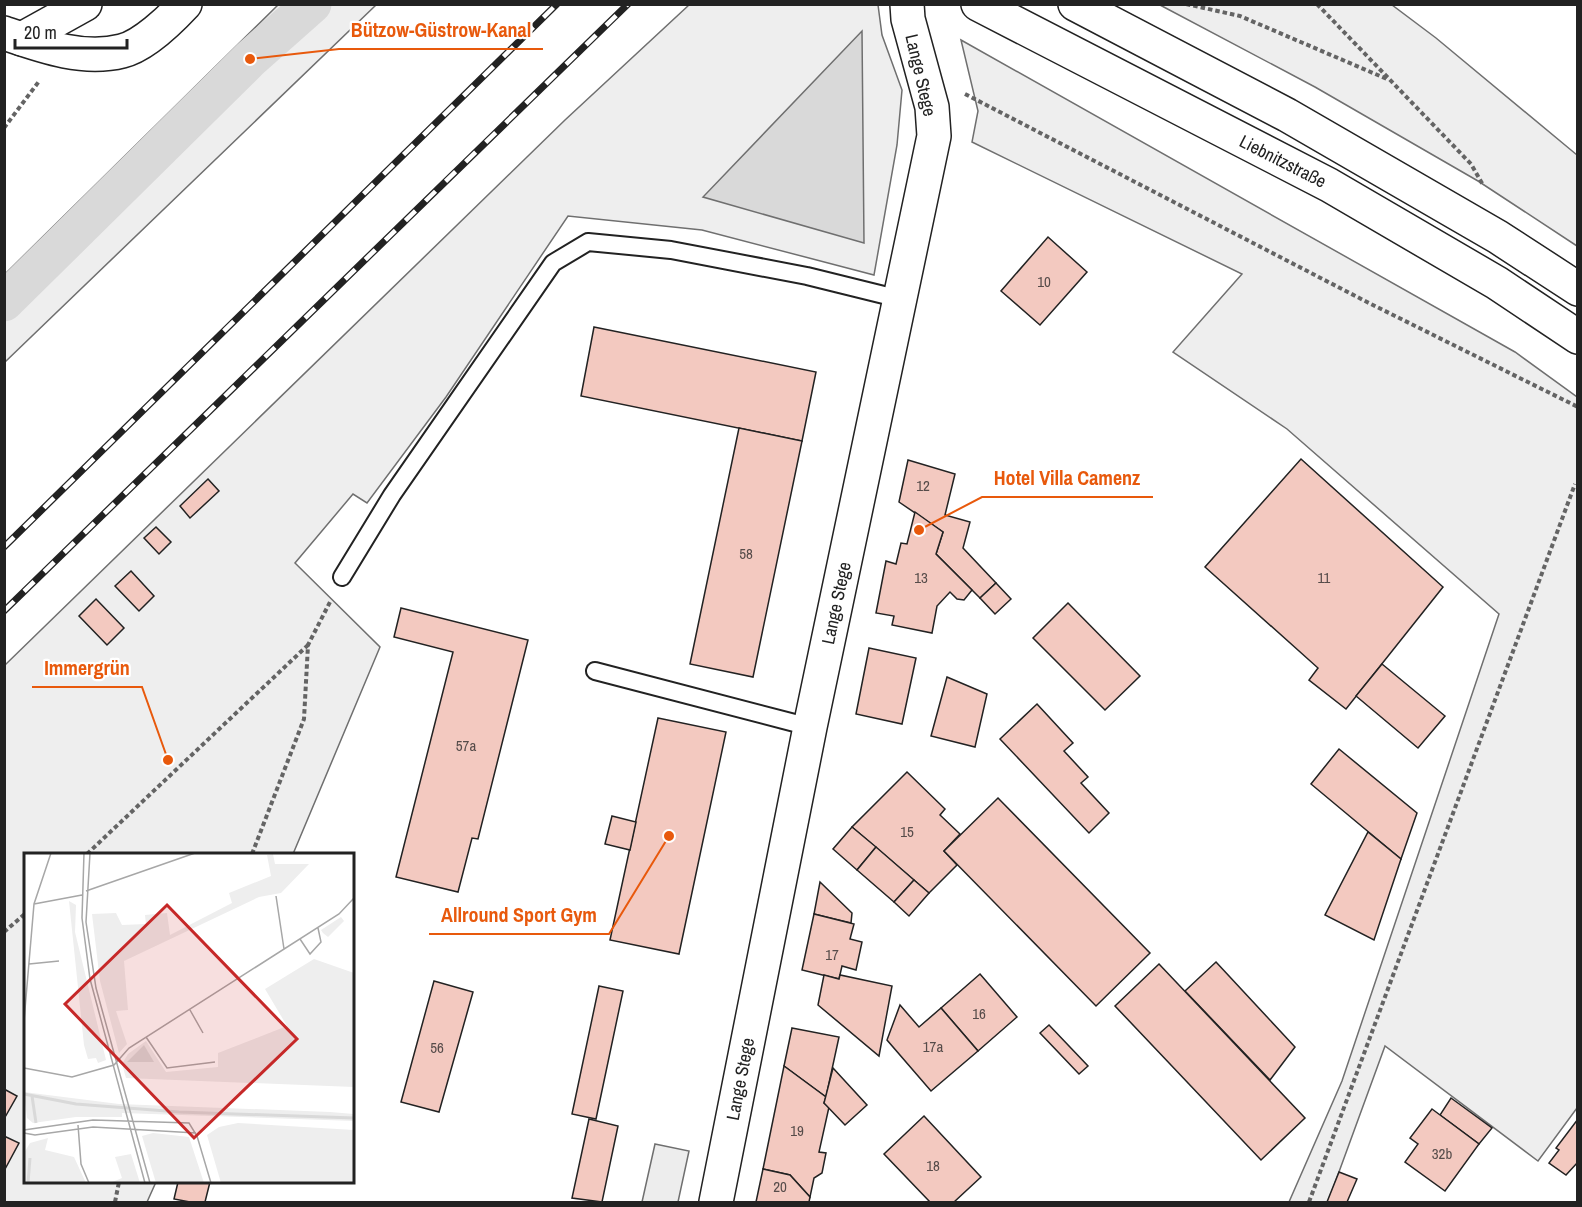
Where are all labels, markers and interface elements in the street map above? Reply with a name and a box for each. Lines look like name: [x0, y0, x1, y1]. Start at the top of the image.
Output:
callout: Bützow-Güstrow-Kanal: [339, 11, 543, 49]
scale bar: [15, 12, 128, 50]
text: Bützow-Güstrow-Kanal: [351, 16, 531, 43]
text: 20 m: [24, 20, 57, 45]
street label: Lange Stege: [899, 31, 943, 119]
street label: Liebnitzstraße: [1235, 128, 1331, 194]
house number: 10: [1037, 271, 1051, 292]
callout: Hotel Villa Camenz: [982, 459, 1153, 497]
text: Hotel Villa Camenz: [994, 464, 1140, 491]
house number: 12: [916, 475, 930, 496]
house number: 58: [739, 543, 753, 564]
street label: Lange Stege: [815, 559, 857, 647]
house number: 13: [914, 567, 928, 588]
house number: 11: [1318, 567, 1331, 588]
callout: Immergrün: [32, 649, 142, 687]
text: Immergrün: [44, 654, 130, 681]
house number: 57a: [456, 735, 476, 756]
house number: 15: [900, 821, 914, 842]
inset map: [24, 853, 354, 1183]
callout: Allround Sport Gym: [429, 896, 609, 934]
text: Allround Sport Gym: [441, 901, 597, 928]
house number: 17: [825, 944, 839, 965]
house number: 16: [972, 1003, 986, 1024]
street label: Lange Stege: [720, 1036, 760, 1122]
house number: 17a: [923, 1036, 943, 1057]
house number: 56: [430, 1037, 444, 1058]
house number: 19: [790, 1120, 804, 1141]
house number: 32b: [1432, 1143, 1452, 1164]
house number: 18: [926, 1155, 940, 1176]
house number: 20: [773, 1176, 787, 1197]

